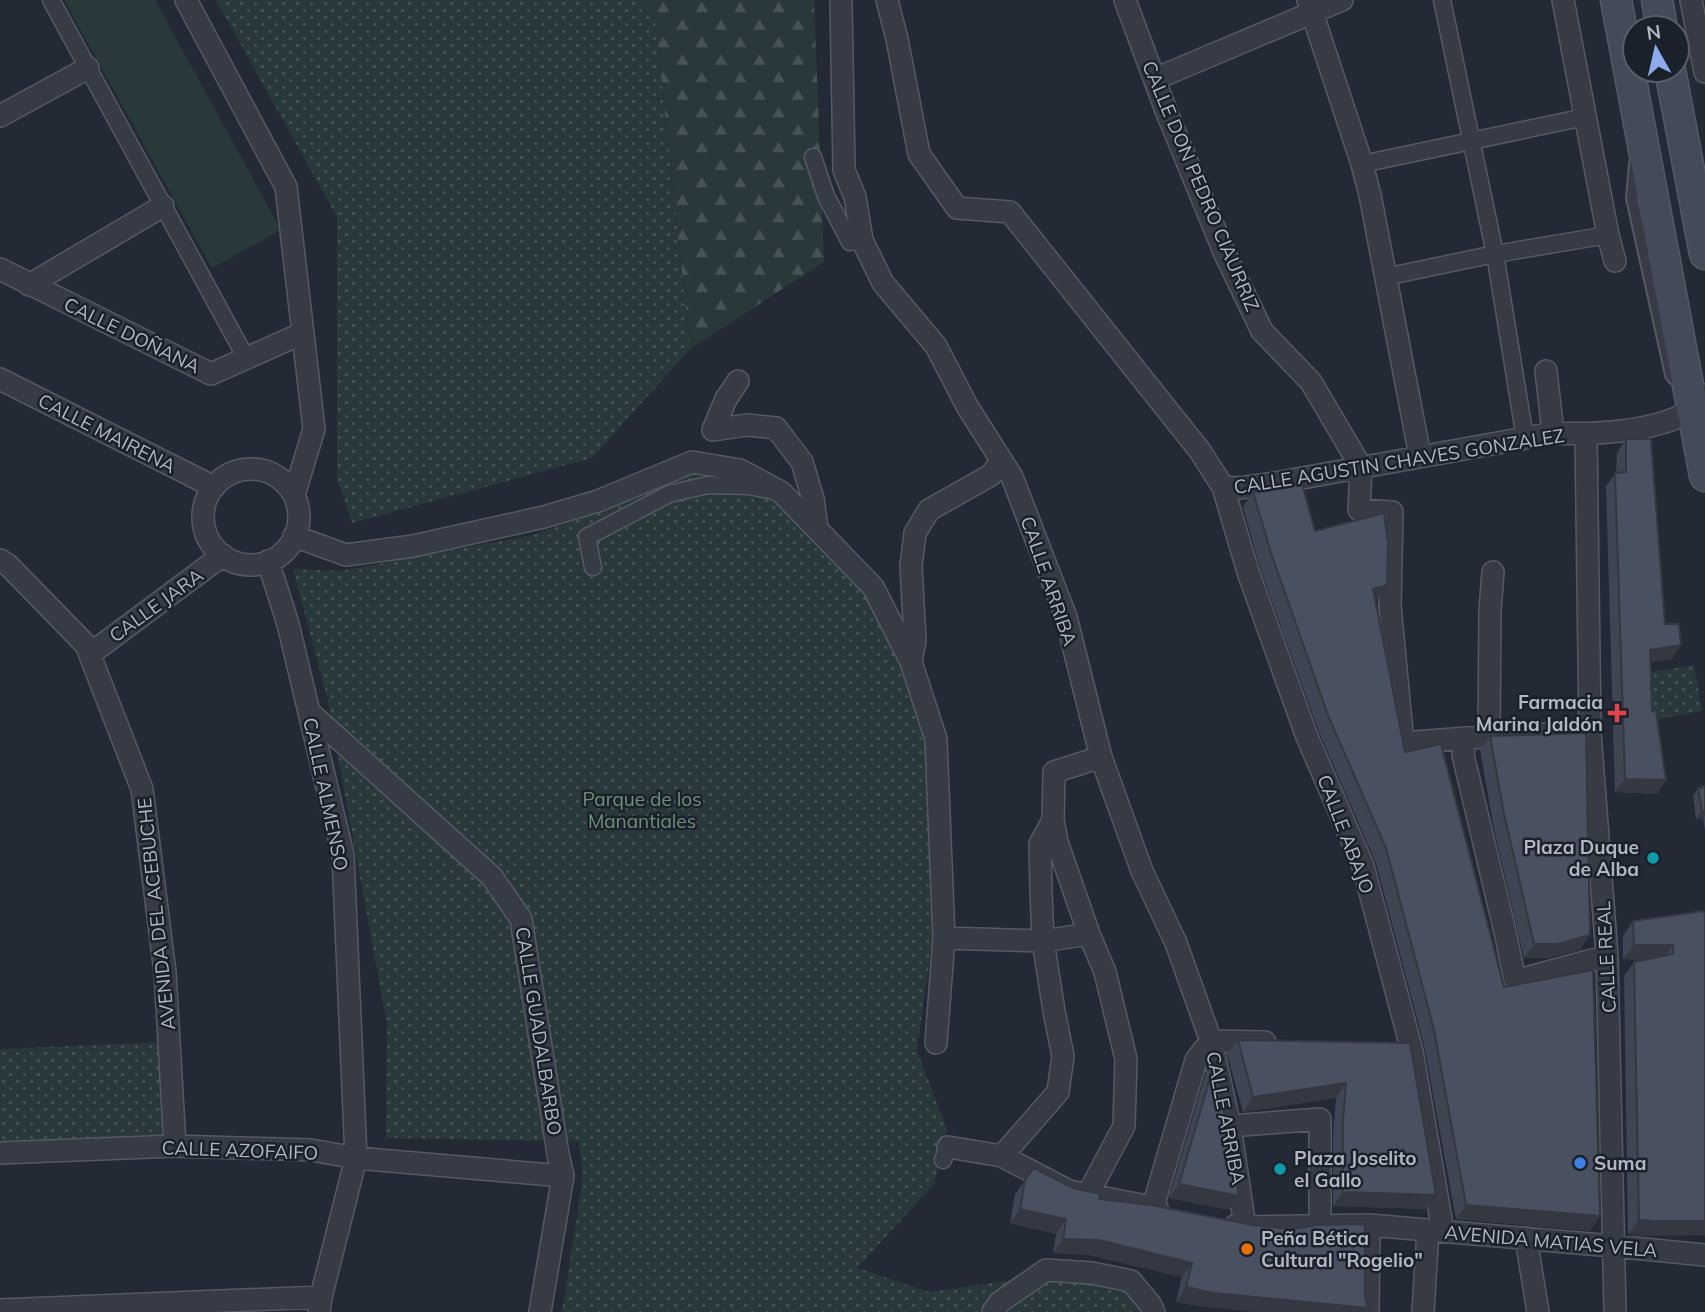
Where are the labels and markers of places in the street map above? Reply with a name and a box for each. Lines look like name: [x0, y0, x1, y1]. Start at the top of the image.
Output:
place label: Farmacia Marina Jaldón: [1476, 690, 1603, 736]
marker: Farmacia Marina Jaldón: [1609, 705, 1625, 721]
place label: Plaza Duque de Alba: [1523, 835, 1639, 881]
marker: Plaza Duque de Alba: [1645, 850, 1661, 866]
place label: Plaza Joselito el Gallo: [1294, 1146, 1417, 1192]
place label: Suma: [1594, 1151, 1646, 1175]
marker: Suma: [1572, 1155, 1588, 1171]
marker: Plaza Joselito el Gallo: [1272, 1161, 1288, 1177]
place label: Peña Bética Cultural "Rogelio": [1261, 1226, 1423, 1272]
marker: Peña Bética Cultural "Rogelio": [1239, 1241, 1255, 1257]

